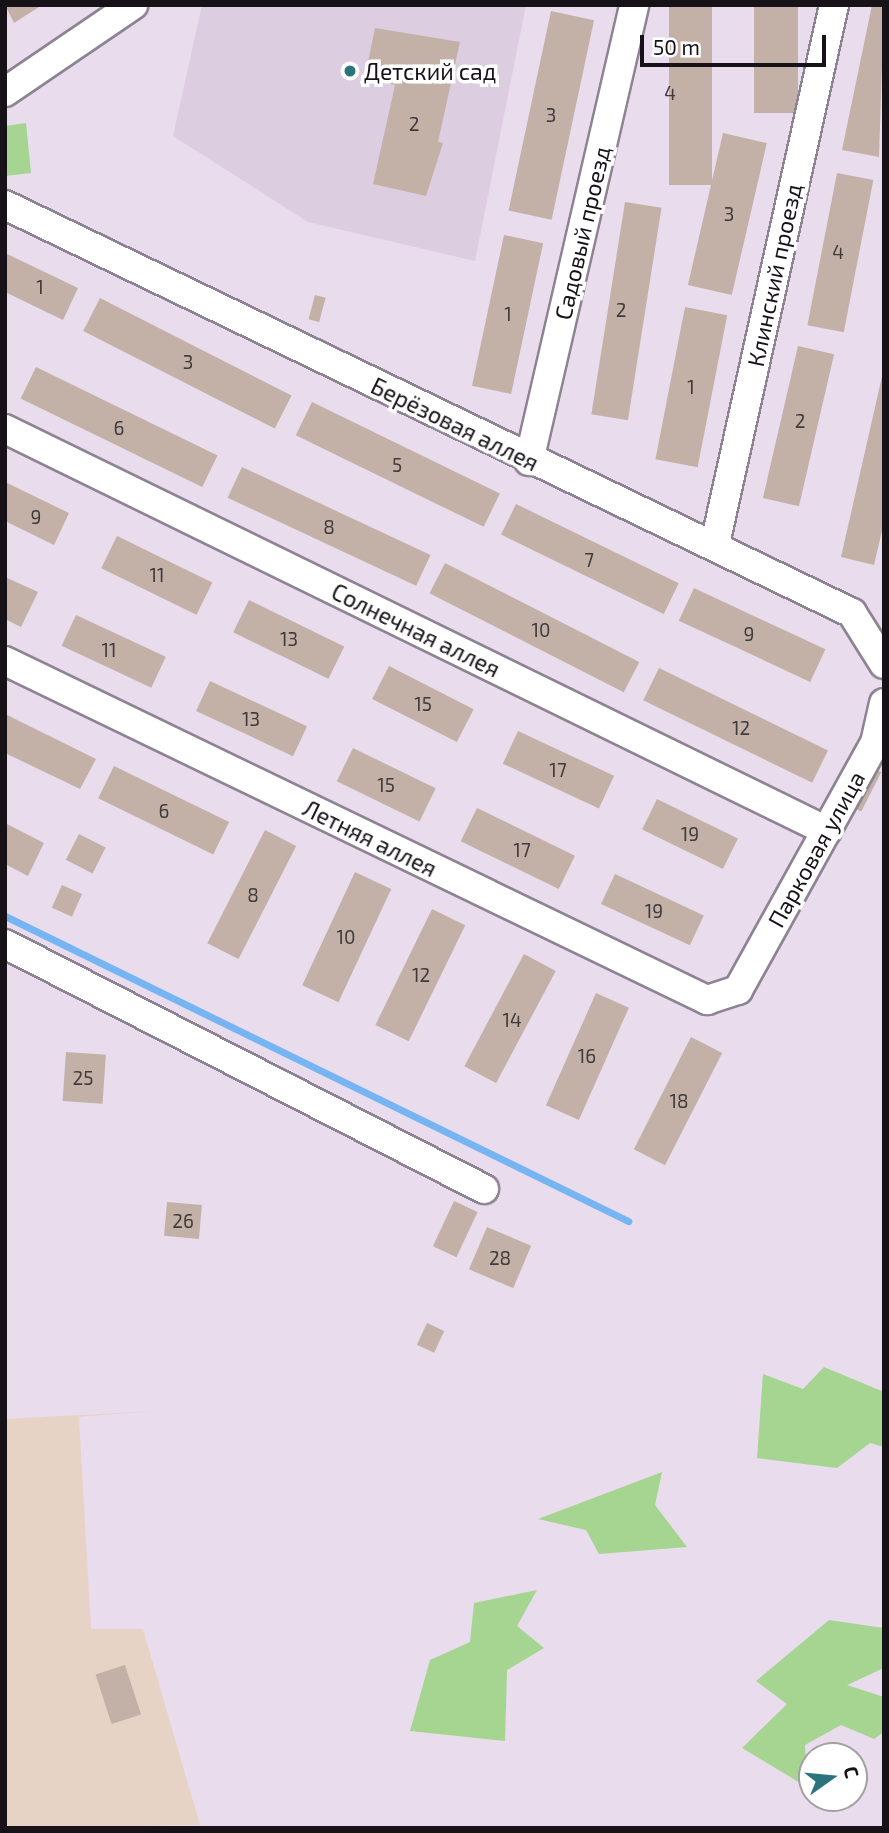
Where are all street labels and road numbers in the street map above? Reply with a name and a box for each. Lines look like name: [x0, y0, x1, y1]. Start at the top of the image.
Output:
street label: Садовый проезд: [549, 144, 615, 322]
street label: Клинский проезд: [741, 181, 807, 369]
street label: Берёзовая аллея: [367, 371, 543, 477]
street label: Солнечная аллея: [327, 577, 505, 683]
street label: Парковая улица: [762, 766, 870, 932]
street label: Летняя аллея: [299, 794, 441, 882]

